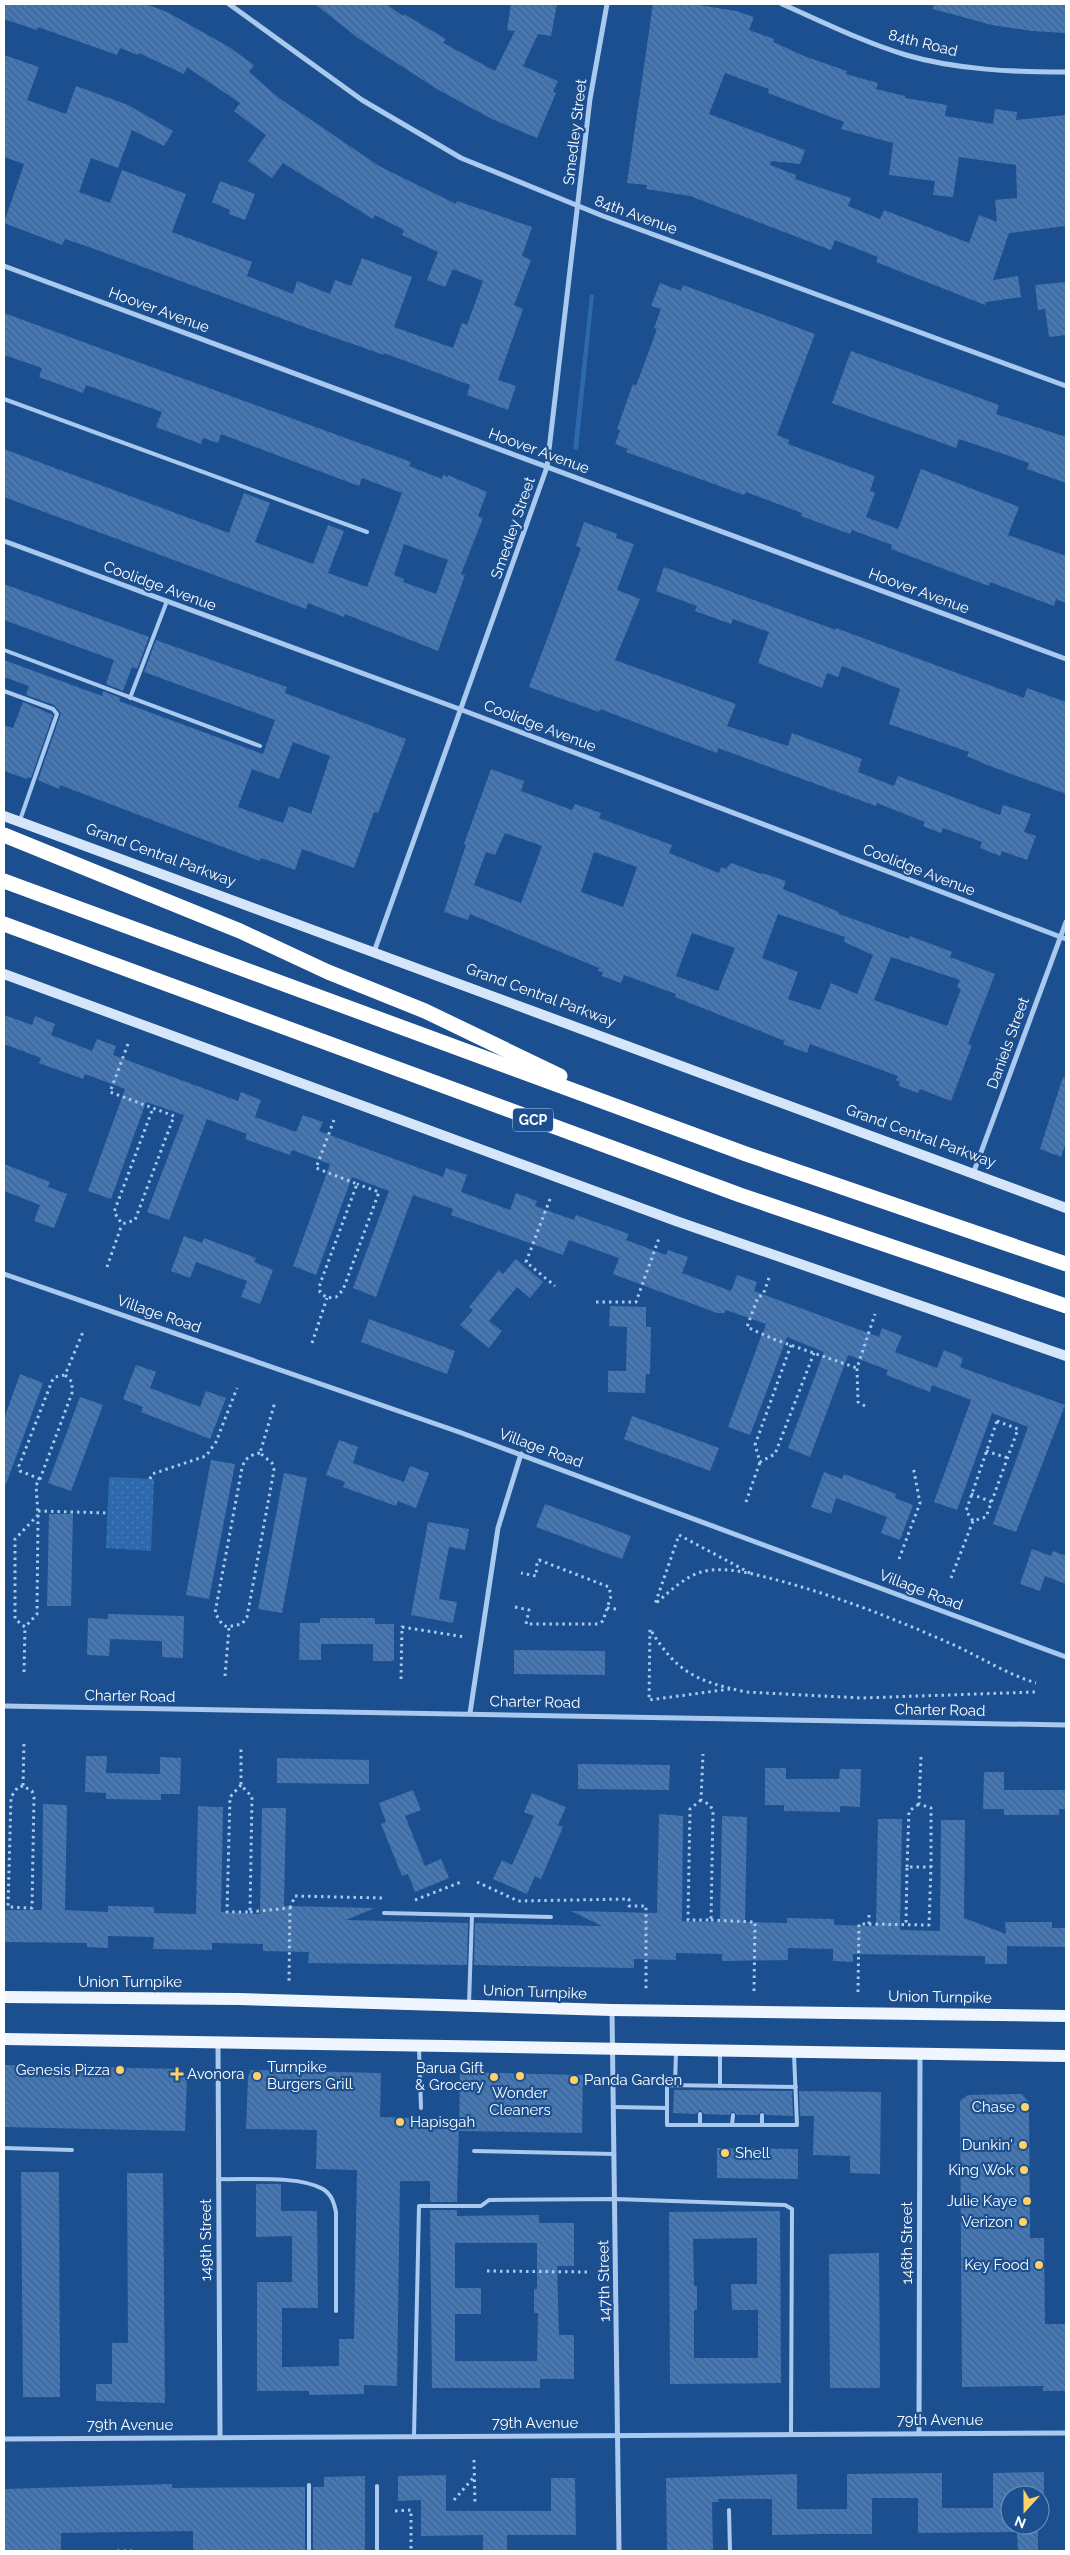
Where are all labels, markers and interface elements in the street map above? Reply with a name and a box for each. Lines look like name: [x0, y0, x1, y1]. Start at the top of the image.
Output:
street label: 84th Road: [887, 26, 959, 60]
street label: Smedley Street: [560, 78, 590, 186]
street label: 84th Avenue: [592, 192, 680, 238]
street label: Hoover Avenue: [106, 283, 212, 337]
street label: Hoover Avenue: [486, 424, 592, 478]
street label: Smedley Street: [487, 475, 539, 581]
street label: Coolidge Avenue: [101, 557, 219, 615]
street label: Hoover Avenue: [866, 564, 972, 618]
street label: Coolidge Avenue: [481, 696, 599, 756]
street label: Grand Central Parkway: [83, 819, 239, 891]
street label: Coolidge Avenue: [860, 840, 978, 900]
street label: Grand Central Parkway: [463, 959, 619, 1031]
street label: Daniels Street: [983, 995, 1033, 1091]
street label: Grand Central Parkway: [843, 1100, 999, 1172]
road number: GCP: [513, 1108, 553, 1132]
street label: Village Road: [115, 1291, 203, 1337]
street label: Village Road: [497, 1425, 585, 1471]
street label: Village Road: [877, 1566, 965, 1614]
street label: Charter Road: [84, 1686, 176, 1706]
street label: Charter Road: [489, 1692, 581, 1712]
street label: Charter Road: [894, 1700, 986, 1720]
street label: Union Turnpike: [78, 1973, 182, 1991]
street label: Union Turnpike: [483, 1981, 587, 2003]
street label: Union Turnpike: [888, 1987, 992, 2007]
place label: Turnpike Burgers Grill: [267, 2058, 354, 2093]
place label: Barua Gift & Grocery: [415, 2059, 484, 2094]
place label: Genesis Pizza: [16, 2061, 110, 2079]
marker: Genesis Pizza: [114, 2064, 126, 2076]
place label: Avonora: [187, 2065, 244, 2083]
marker: Avonora: [171, 2068, 183, 2080]
marker: Turnpike Burgers Grill: [251, 2070, 263, 2082]
marker: Wonder Cleaners: [514, 2070, 526, 2082]
marker: Barua Gift & Grocery: [488, 2071, 500, 2083]
place label: Panda Garden: [584, 2071, 682, 2089]
marker: Panda Garden: [568, 2074, 580, 2086]
place label: Wonder Cleaners: [489, 2084, 551, 2119]
place label: Chase: [972, 2098, 1015, 2116]
marker: Chase: [1019, 2101, 1031, 2113]
place label: Hapisgah: [410, 2113, 475, 2131]
marker: Hapisgah: [394, 2116, 406, 2128]
place label: Dunkin': [962, 2136, 1013, 2154]
marker: Dunkin': [1017, 2139, 1029, 2151]
place label: Shell: [735, 2144, 771, 2162]
marker: Shell: [719, 2147, 731, 2159]
place label: King Wok: [948, 2161, 1014, 2179]
marker: King Wok: [1018, 2164, 1030, 2176]
place label: Julie Kaye: [947, 2192, 1017, 2210]
marker: Julie Kaye: [1021, 2195, 1033, 2207]
street label: 149th Street: [197, 2199, 215, 2281]
street label: 146th Street: [898, 2202, 916, 2284]
place label: Verizon: [962, 2213, 1013, 2231]
marker: Verizon: [1017, 2216, 1029, 2228]
street label: 147th Street: [594, 2240, 614, 2322]
place label: Key Food: [964, 2256, 1029, 2274]
marker: Key Food: [1033, 2259, 1045, 2271]
street label: 79th Avenue: [897, 2411, 983, 2429]
street label: 79th Avenue: [492, 2414, 578, 2432]
street label: 79th Avenue: [87, 2416, 173, 2434]
north arrow: [1000, 2485, 1050, 2535]
text: N: [1012, 2513, 1028, 2532]

